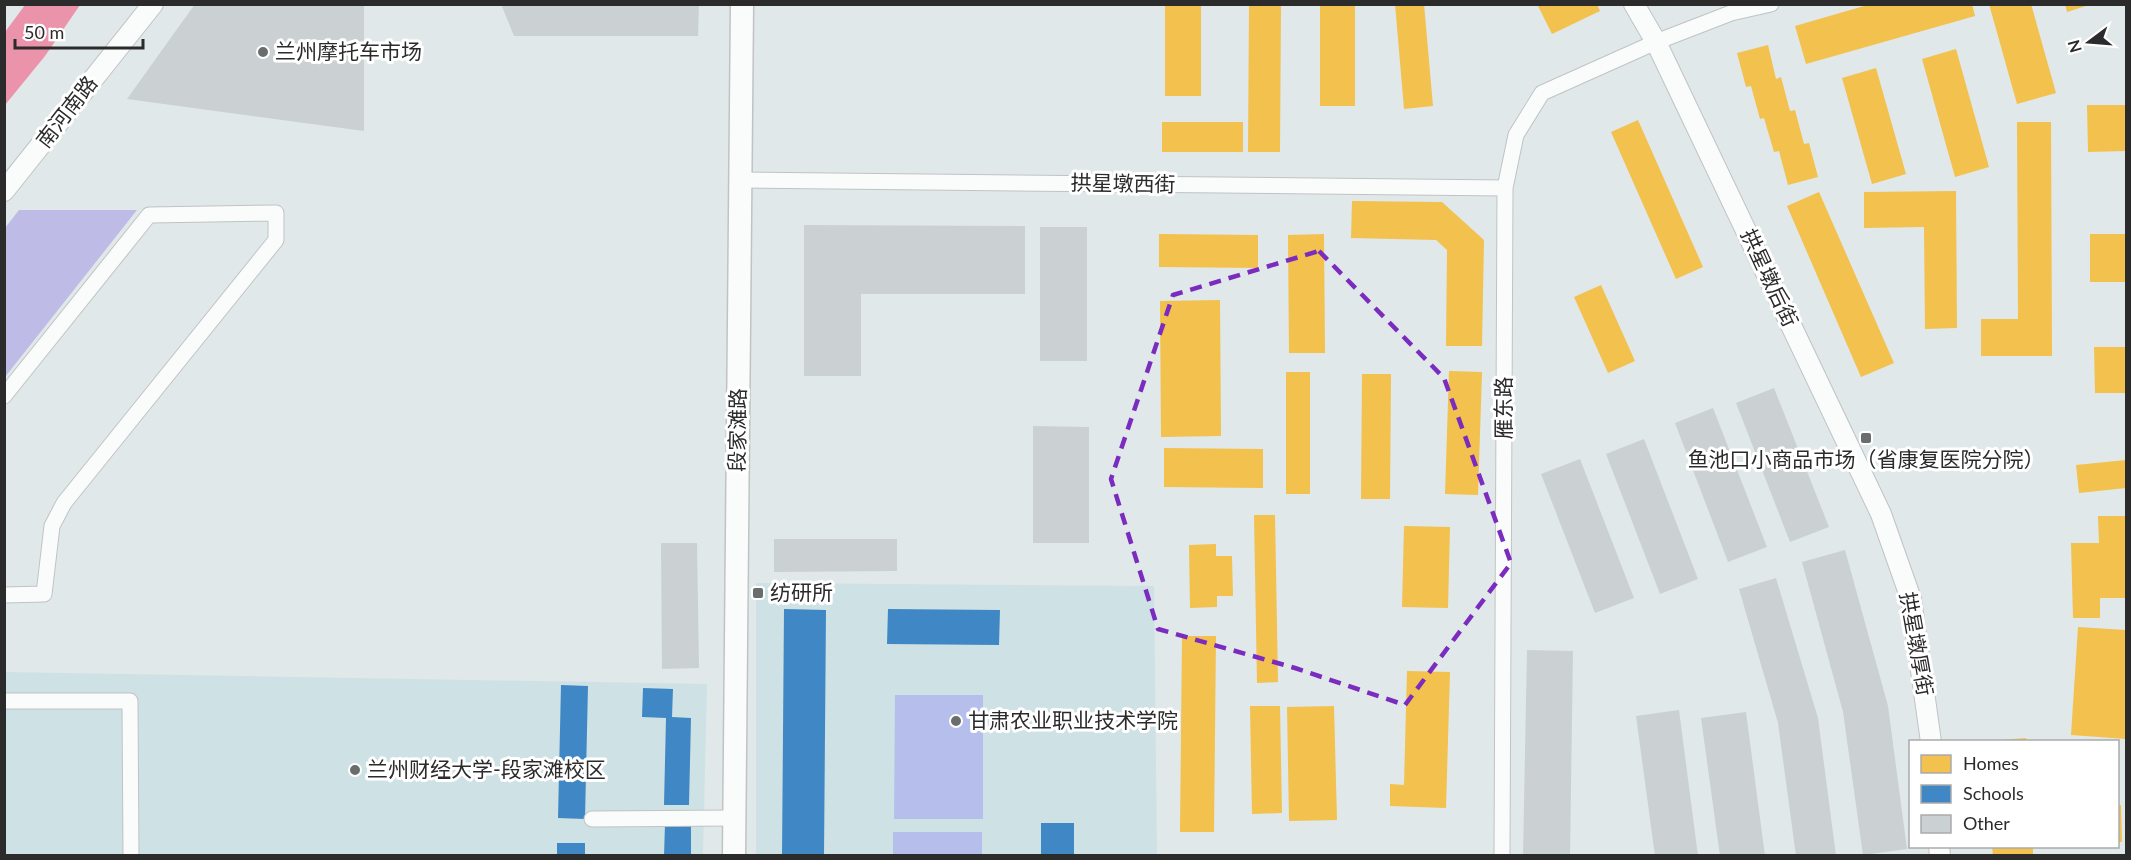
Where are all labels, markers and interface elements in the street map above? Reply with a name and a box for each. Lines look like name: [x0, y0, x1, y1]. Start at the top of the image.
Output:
scale bar: [15, 12, 142, 50]
north arrow: [2059, 12, 2119, 72]
text: 50 m: [24, 21, 64, 43]
place label: 兰州摩托车市场: [275, 38, 422, 63]
text: N: [2063, 38, 2085, 55]
marker: 兰州摩托车市场: [256, 45, 270, 59]
street label: 南河南路: [30, 70, 102, 152]
street label: 拱星墩西街: [1070, 169, 1176, 196]
street label: 拱星墩后街: [1737, 225, 1804, 330]
street label: 雁东路: [1490, 377, 1515, 440]
street label: 段家滩路: [723, 388, 750, 472]
marker: 鱼池口小商品市场（省康复医院分院）: [1859, 431, 1873, 445]
place label: 鱼池口小商品市场（省康复医院分院）: [1688, 446, 2045, 471]
place label: 纺研所: [770, 579, 833, 604]
marker: 纺研所: [751, 586, 765, 600]
street label: 拱星墩厚街: [1896, 590, 1939, 698]
place label: 甘肃农业职业技术学院: [968, 707, 1178, 732]
marker: 甘肃农业职业技术学院: [949, 714, 963, 728]
legend: [1909, 740, 2119, 848]
text: Homes: [1963, 752, 2019, 774]
place label: 兰州财经大学-段家滩校区: [367, 756, 606, 781]
marker: 兰州财经大学-段家滩校区: [348, 763, 362, 777]
text: Schools: [1963, 782, 2024, 804]
text: Other: [1963, 812, 2010, 834]

